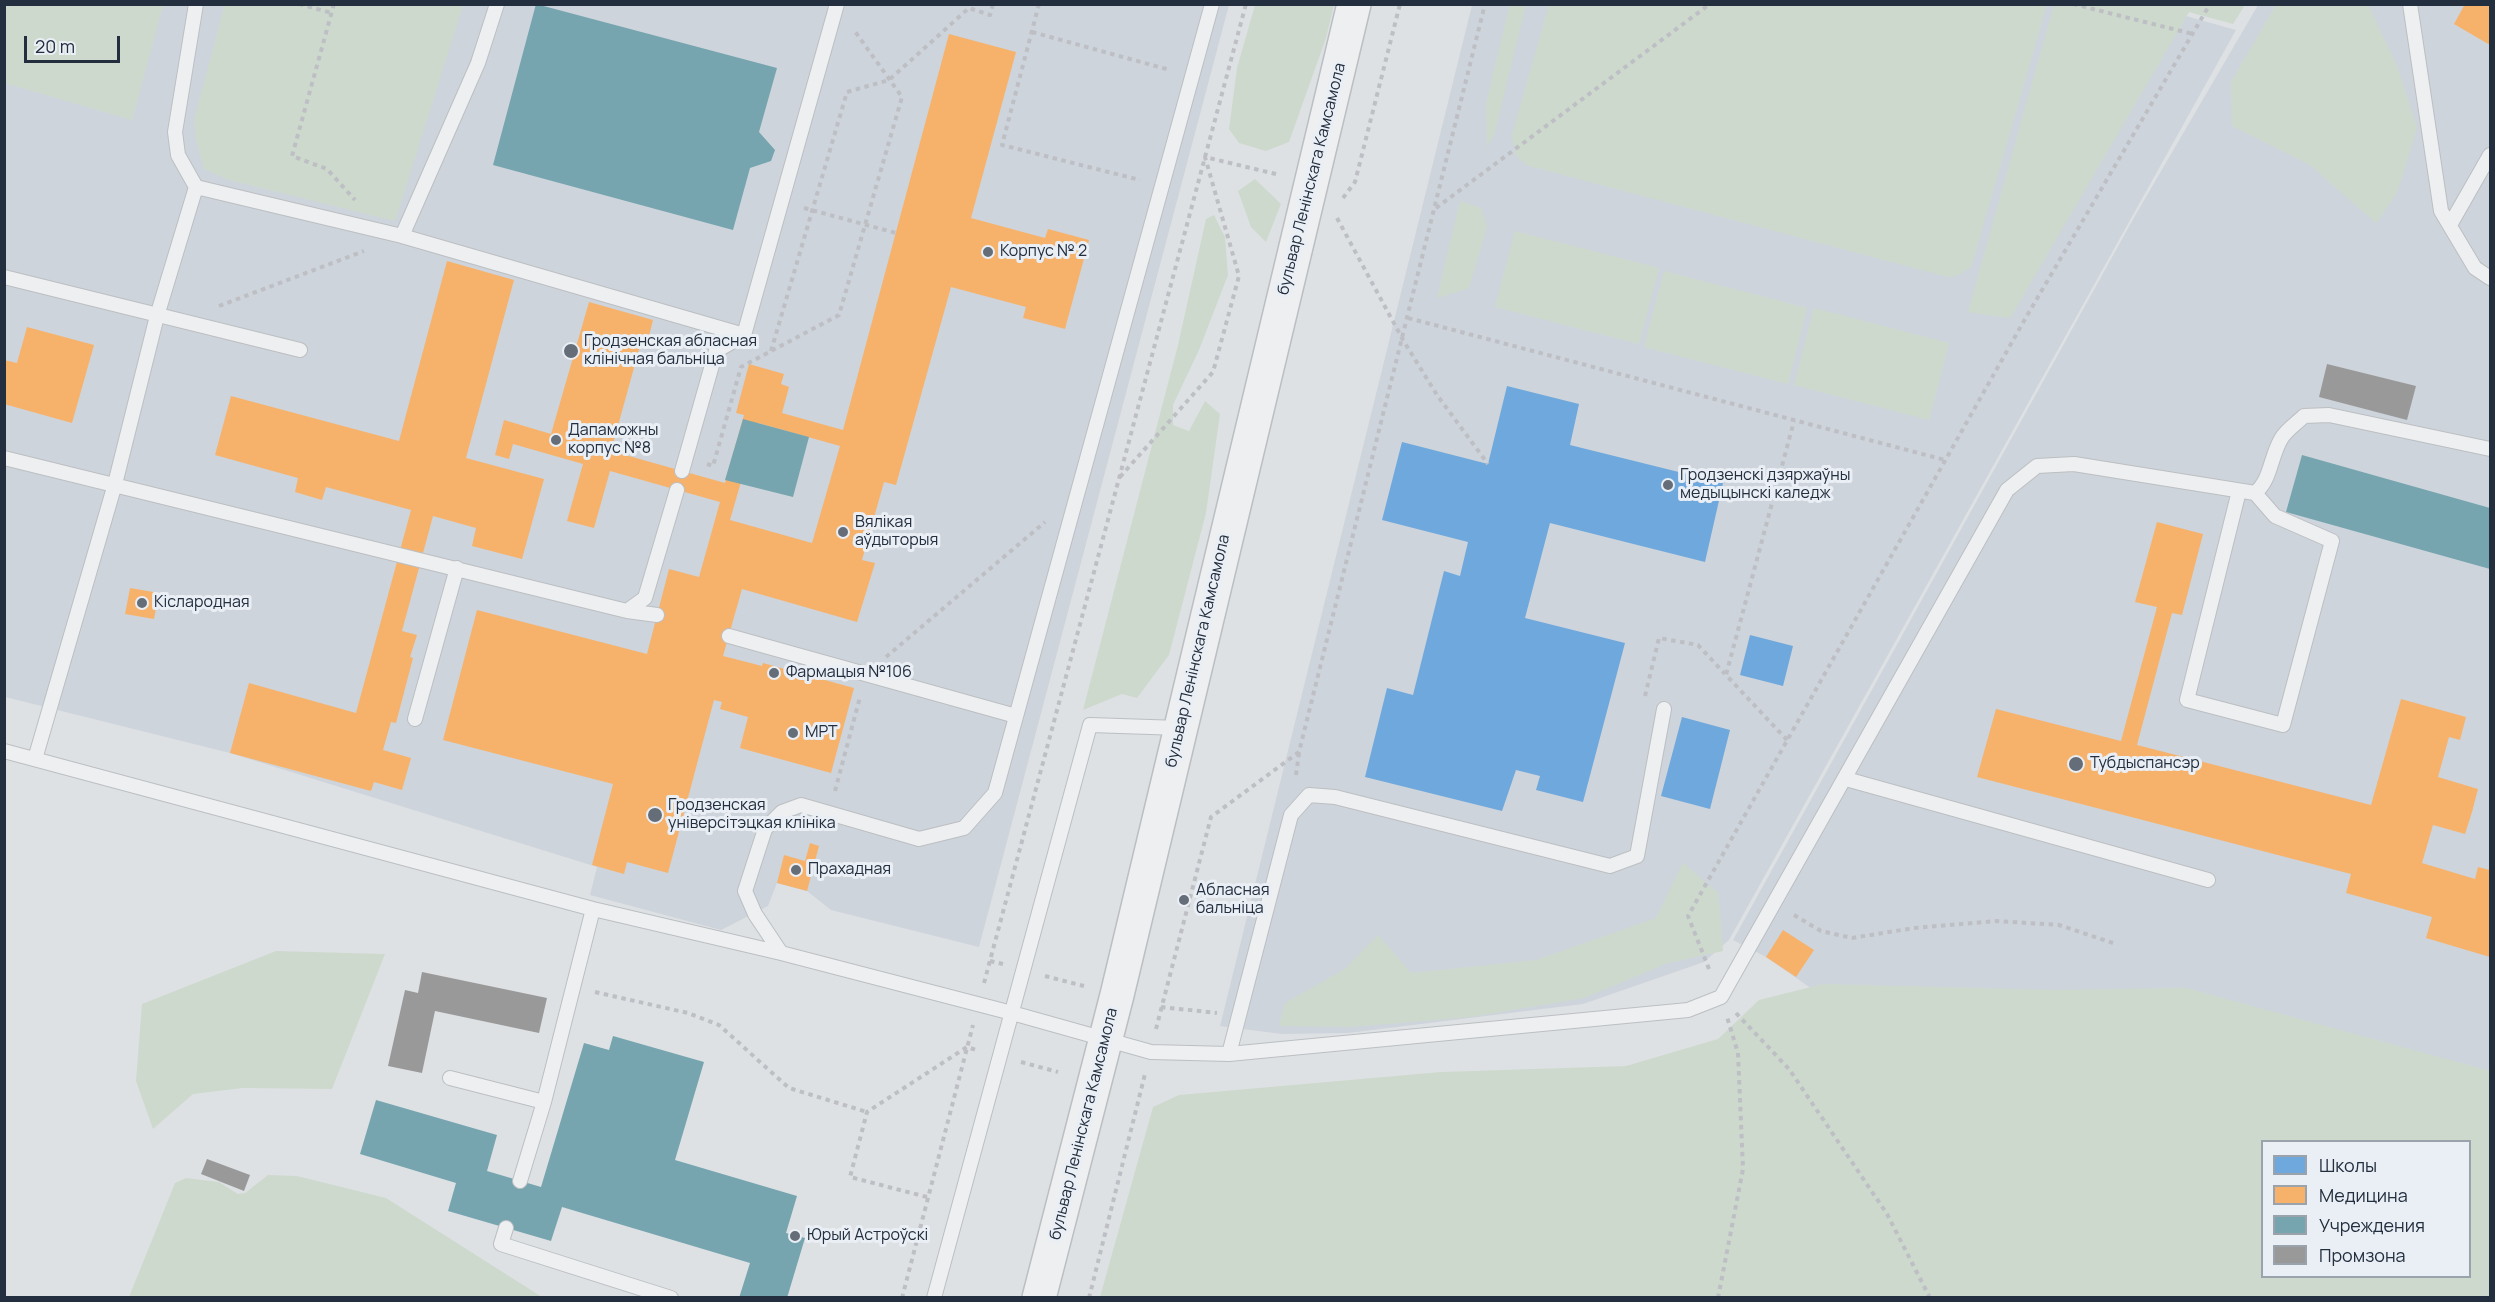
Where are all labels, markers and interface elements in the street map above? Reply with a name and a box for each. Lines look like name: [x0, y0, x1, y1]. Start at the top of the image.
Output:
scale bar: [27, 24, 123, 62]
text: 20 m: [35, 34, 75, 58]
street label: бульвар Ленінскага Камсамола: [1274, 61, 1350, 297]
place label: Корпус № 2: [1000, 242, 1087, 262]
marker: Корпус № 2: [981, 245, 995, 259]
place label: Гродзенская абласная клінічная бальніца: [584, 332, 757, 370]
marker: Гродзенская абласная клінічная бальніца: [562, 342, 580, 360]
place label: Дапаможны корпус №8: [568, 421, 658, 459]
marker: Дапаможны корпус №8: [549, 433, 563, 447]
place label: Гродзенскі дзяржаўны медыцынскі каледж: [1680, 466, 1850, 504]
marker: Гродзенскі дзяржаўны медыцынскі каледж: [1661, 478, 1675, 492]
place label: Вялікая аўдыторыя: [855, 513, 938, 551]
marker: Вялікая аўдыторыя: [836, 525, 850, 539]
street label: бульвар Ленінскага Камсамола: [1162, 533, 1234, 769]
place label: Кіслародная: [154, 593, 250, 613]
marker: Кіслародная: [135, 596, 149, 610]
place label: Фармацыя №106: [786, 663, 912, 683]
marker: Фармацыя №106: [767, 666, 781, 680]
place label: МРТ: [805, 723, 838, 743]
marker: МРТ: [786, 726, 800, 740]
place label: Тубдыспансэр: [2090, 754, 2200, 774]
marker: Тубдыспансэр: [2067, 755, 2085, 773]
place label: Гродзенская універсітэцкая клініка: [668, 796, 836, 834]
marker: Гродзенская універсітэцкая клініка: [646, 806, 664, 824]
place label: Прахадная: [808, 860, 891, 880]
marker: Прахадная: [789, 863, 803, 877]
place label: Абласная бальніца: [1196, 881, 1270, 919]
marker: Абласная бальніца: [1177, 893, 1191, 907]
street label: бульвар Ленінскага Камсамола: [1046, 1006, 1122, 1242]
legend: [2261, 1140, 2471, 1278]
text: Школы: [2319, 1153, 2377, 1177]
text: Медицина: [2319, 1183, 2408, 1207]
text: Учреждения: [2319, 1213, 2425, 1237]
place label: Юрый Астроўскі: [807, 1226, 928, 1246]
marker: Юрый Астроўскі: [788, 1229, 802, 1243]
text: Промзона: [2319, 1243, 2406, 1267]

